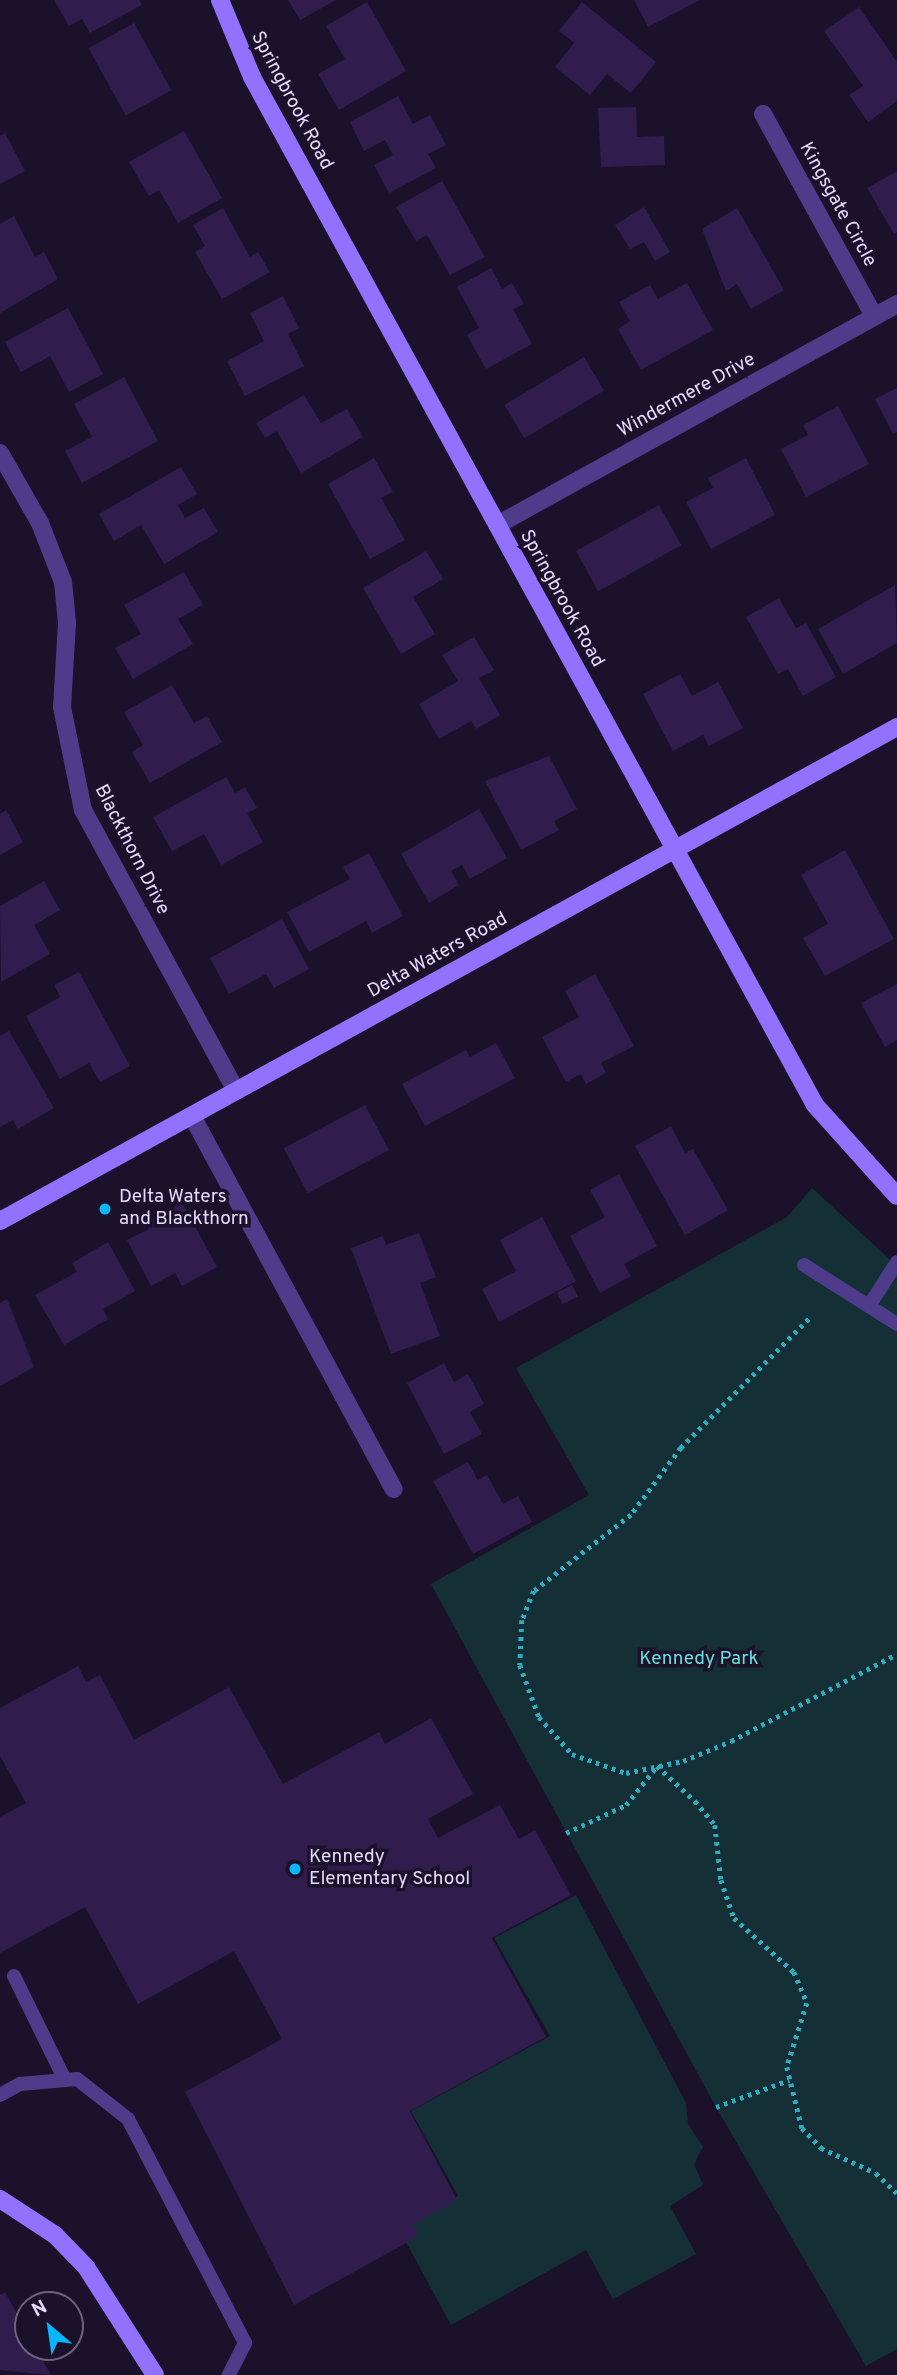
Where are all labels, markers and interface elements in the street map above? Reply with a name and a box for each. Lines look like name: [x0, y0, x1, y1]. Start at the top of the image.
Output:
street label: Springbrook Road: [245, 28, 337, 174]
street label: Kingsgate Circle: [793, 139, 881, 271]
street label: Windermere Drive: [614, 349, 760, 443]
street label: Springbrook Road: [514, 526, 608, 672]
street label: Blackthorn Drive: [88, 781, 174, 919]
street label: Delta Waters Road: [364, 908, 512, 1004]
place label: Delta Waters and Blackthorn: [119, 1187, 249, 1231]
marker: Delta Waters and Blackthorn: [97, 1201, 113, 1217]
park label: Kennedy Park: [639, 1649, 759, 1671]
place label: Kennedy Elementary School: [309, 1847, 470, 1891]
marker: Kennedy Elementary School: [287, 1861, 303, 1877]
north arrow: [14, 2291, 84, 2361]
text: N: [28, 2296, 52, 2323]

